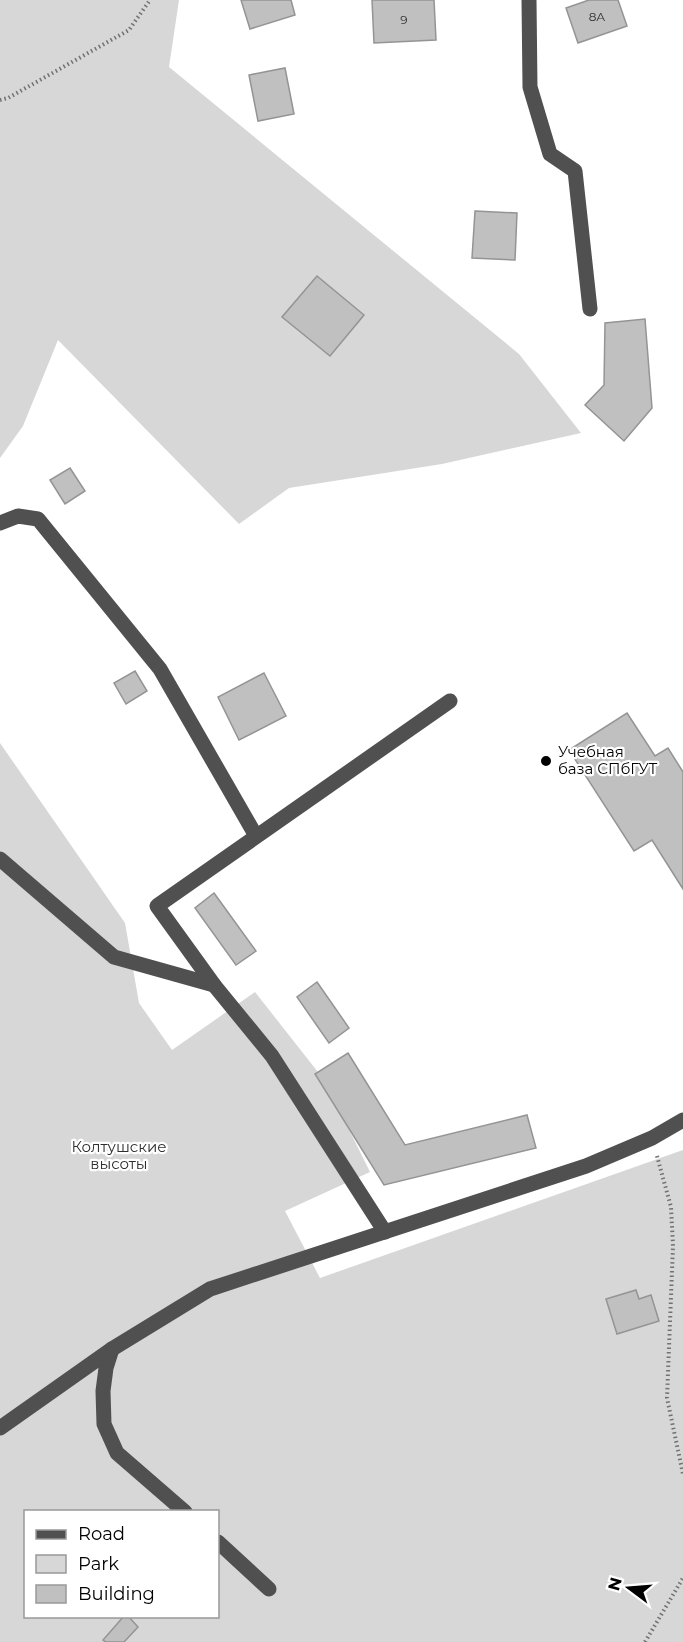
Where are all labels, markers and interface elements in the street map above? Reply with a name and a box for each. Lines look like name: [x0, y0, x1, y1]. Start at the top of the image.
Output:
house number: 8А: [589, 9, 605, 24]
house number: 9: [400, 12, 408, 27]
place label: Учебная база СПбГУТ: [558, 742, 658, 778]
marker: Учебная база СПбГУТ: [539, 754, 553, 768]
park label: Колтушские высоты: [71, 1137, 167, 1173]
legend: [24, 1510, 219, 1618]
text: Road: [78, 1523, 125, 1545]
text: Park: [78, 1553, 119, 1575]
north arrow: [599, 1558, 659, 1618]
text: N: [604, 1575, 626, 1593]
text: Building: [78, 1583, 155, 1605]

